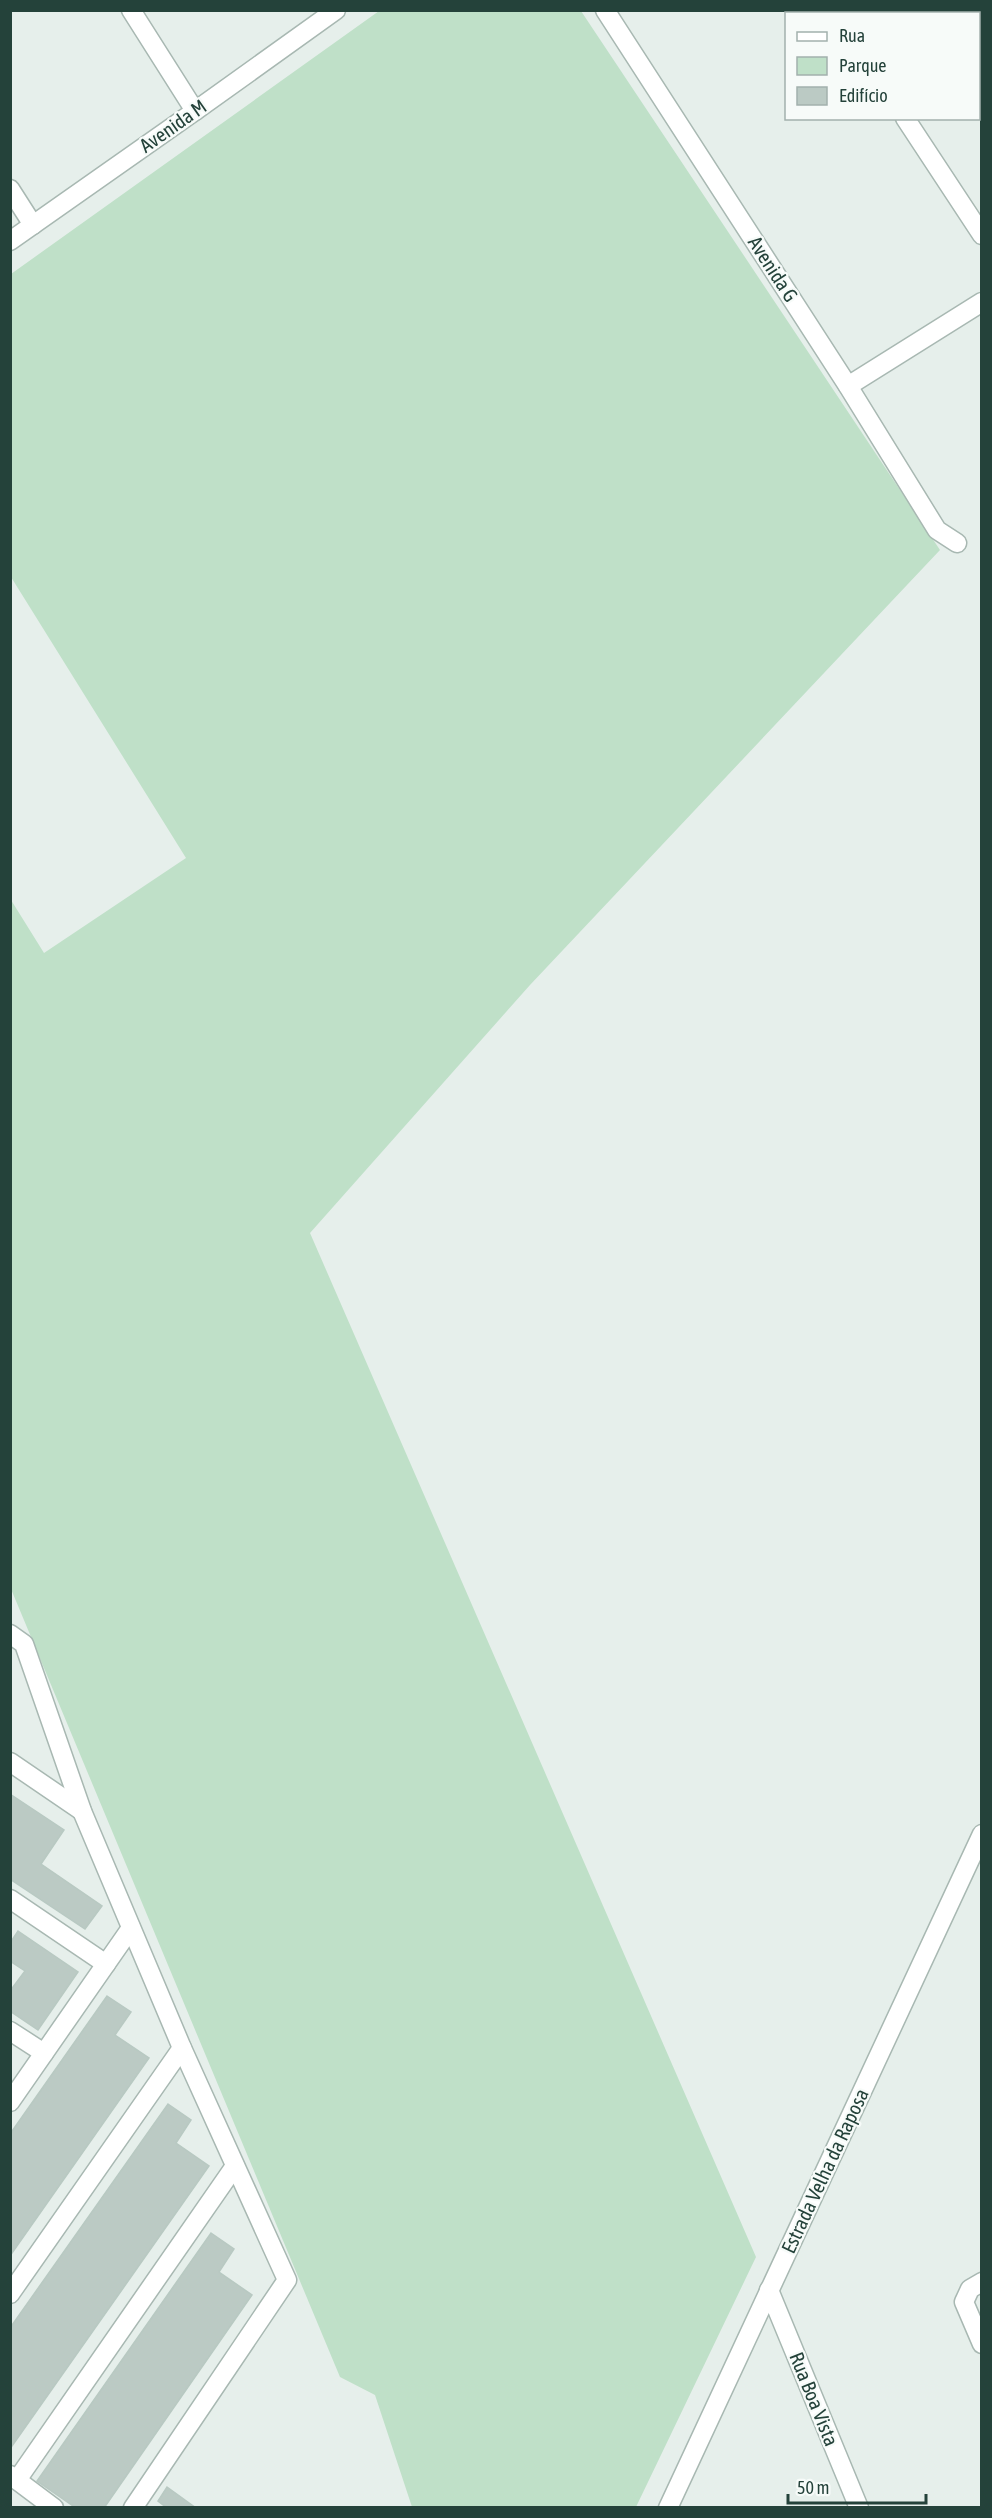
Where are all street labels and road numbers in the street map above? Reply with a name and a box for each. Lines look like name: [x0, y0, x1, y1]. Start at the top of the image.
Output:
street label: Avenida M: [135, 94, 210, 157]
street label: Avenida G: [744, 232, 803, 306]
street label: Estrada Velha da Raposa: [776, 2085, 873, 2257]
street label: Rua Boa Vista: [785, 2349, 844, 2449]

